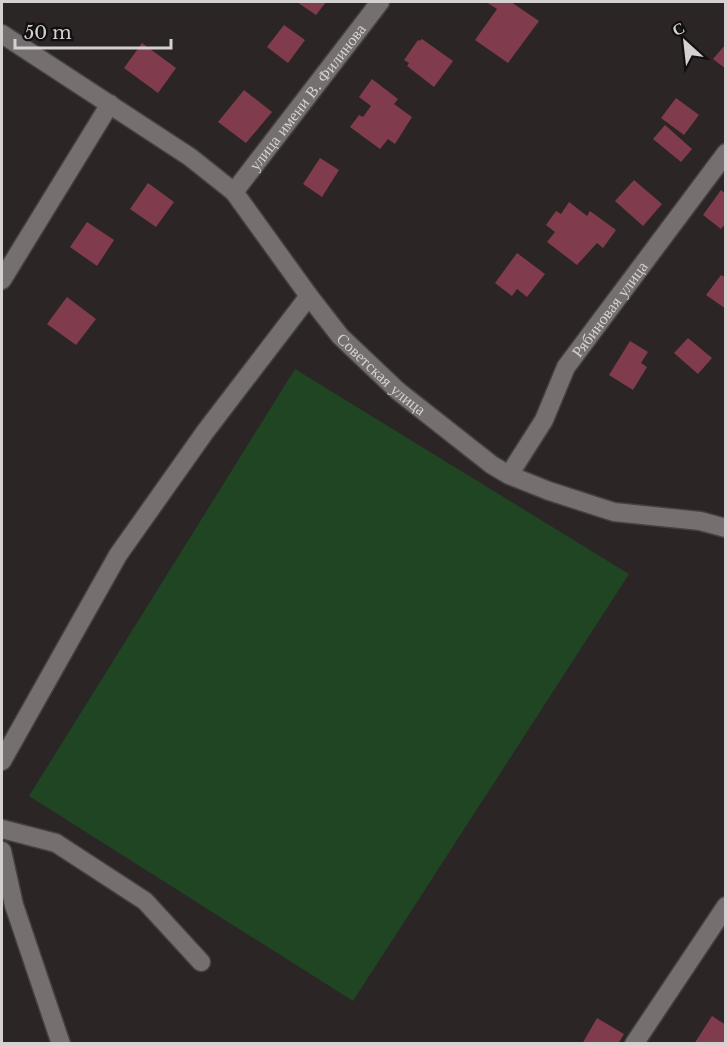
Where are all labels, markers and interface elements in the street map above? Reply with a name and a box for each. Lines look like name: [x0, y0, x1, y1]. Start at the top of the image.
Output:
scale bar: [15, 12, 171, 50]
north arrow: [655, 12, 715, 72]
text: С: [668, 17, 688, 40]
street label: улица имени В. Филинова: [244, 19, 370, 174]
text: 50 m: [24, 22, 72, 44]
street label: Рябиновая улица: [567, 257, 652, 361]
street label: Советская улица: [333, 328, 430, 419]

